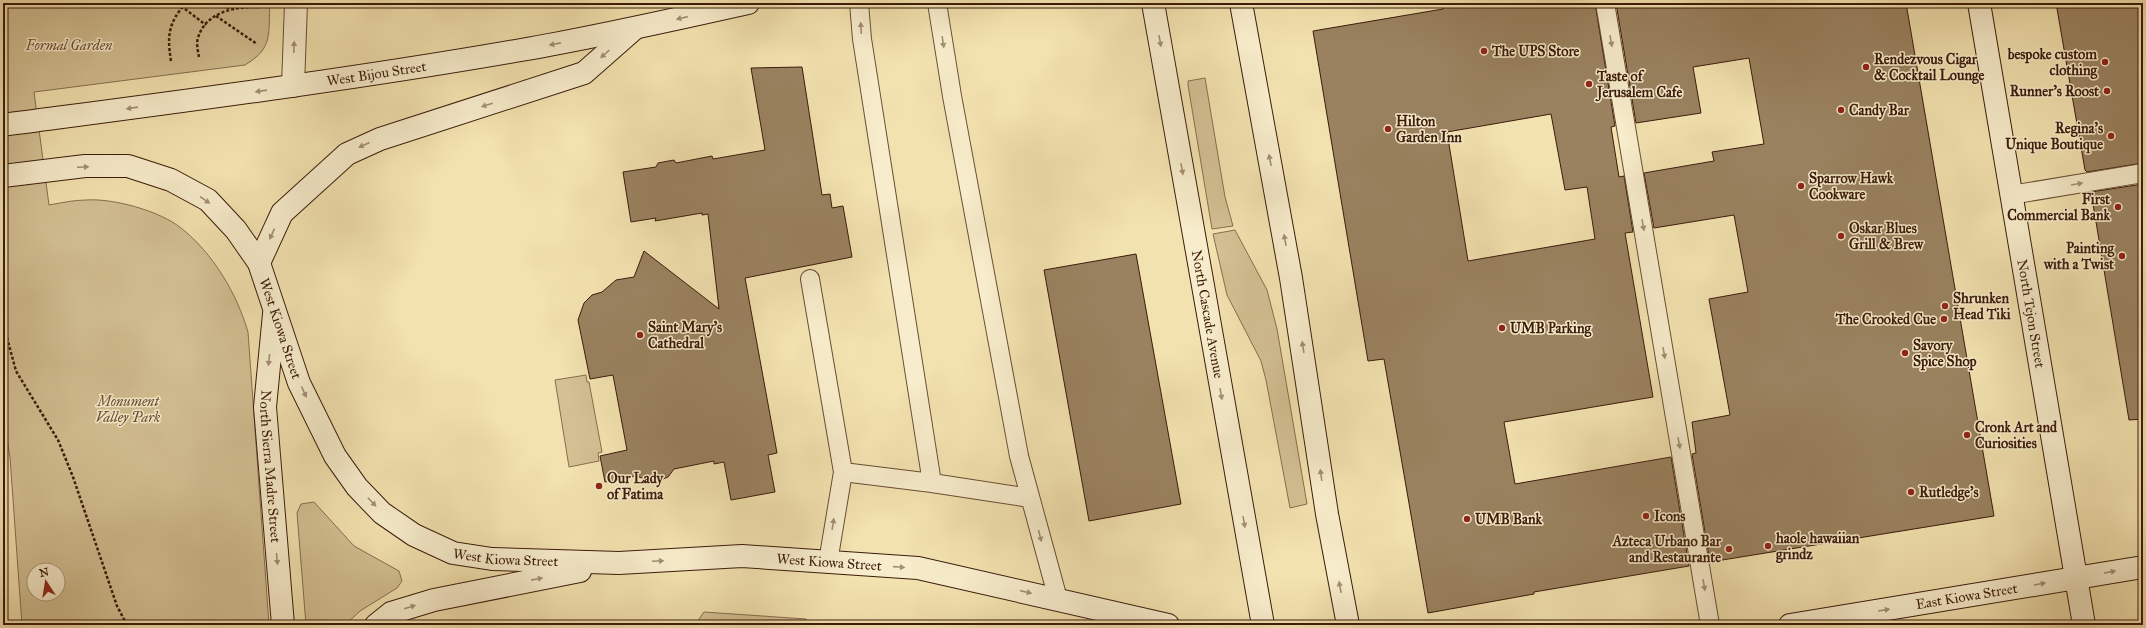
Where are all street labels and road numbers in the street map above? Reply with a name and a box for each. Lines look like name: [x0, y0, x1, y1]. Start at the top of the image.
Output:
street label: West Bijou Street: [325, 57, 428, 89]
street label: North Cascade Avenue: [1188, 249, 1228, 380]
street label: North Tejon Street: [2014, 258, 2049, 369]
street label: West Kiowa Street: [256, 276, 306, 381]
street label: North Sierra Madre Street: [256, 389, 285, 543]
street label: West Kiowa Street: [452, 545, 559, 570]
street label: West Kiowa Street: [776, 550, 882, 574]
street label: East Kiowa Street: [1915, 579, 2019, 613]

